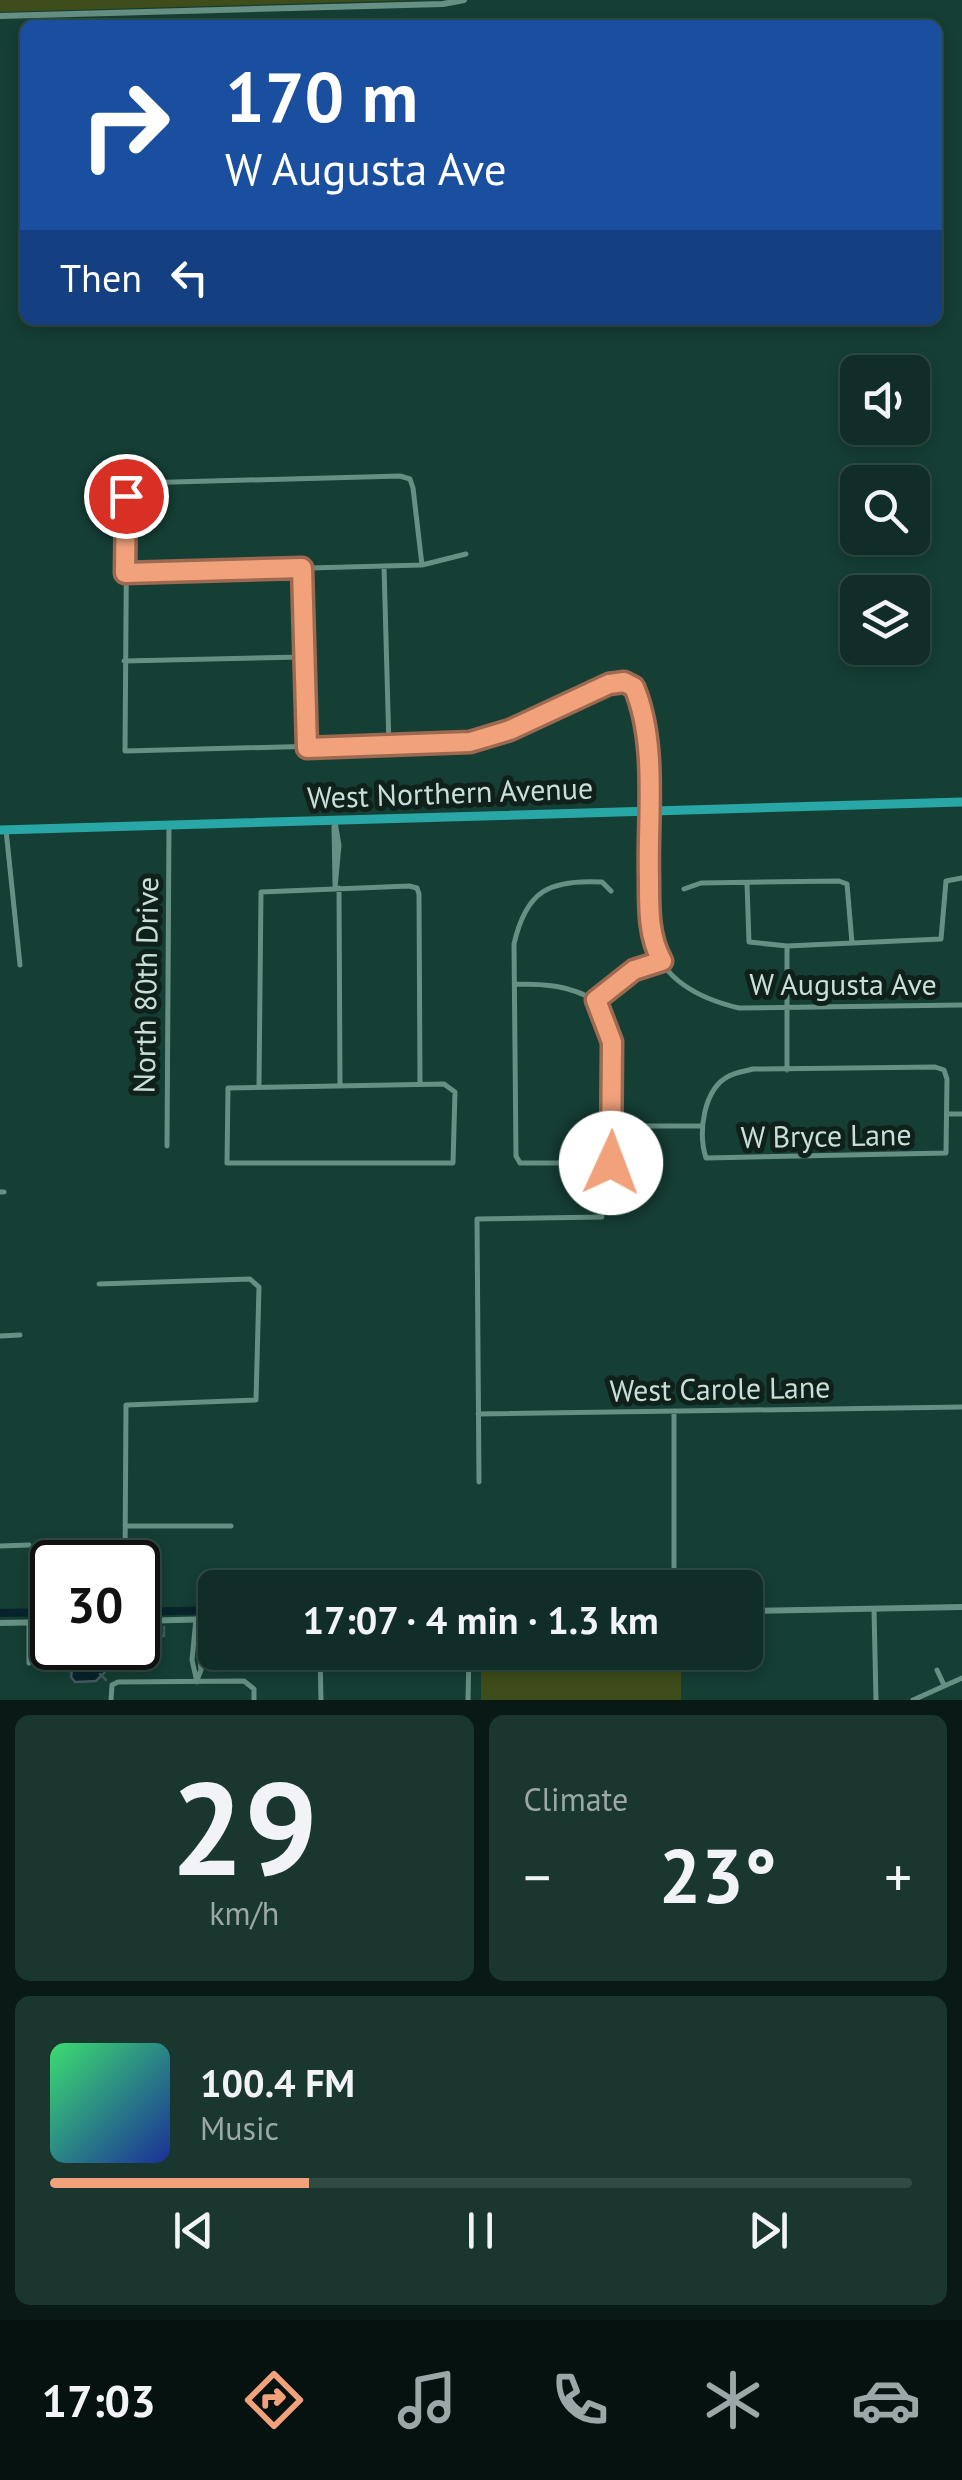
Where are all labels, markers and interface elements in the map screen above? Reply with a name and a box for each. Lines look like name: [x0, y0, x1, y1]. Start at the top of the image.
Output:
text: 170 m: [225, 51, 418, 141]
icon: right: [60, 60, 190, 190]
text: W Augusta Ave: [225, 139, 507, 197]
icon: left: [162, 250, 217, 305]
text: Then: [60, 253, 142, 302]
map controls: [840, 355, 930, 665]
button: sound: [840, 355, 930, 445]
pin: [84, 454, 169, 539]
button: search: [840, 465, 930, 555]
icon: arrive: [99, 469, 154, 524]
button: layers: [840, 575, 930, 665]
street label: West Northern Avenue: [306, 768, 594, 816]
street label: North 80th Drive: [124, 876, 166, 1094]
street label: W Augusta Ave: [749, 964, 937, 1003]
position arrow: [559, 1111, 663, 1215]
street label: W Bryce Lane: [740, 1114, 912, 1156]
street label: West Carole Lane: [609, 1367, 831, 1409]
speed limit sign: 30: [30, 1540, 160, 1670]
text: 17:07 · 4 min · 1.3 km: [302, 1595, 659, 1644]
text: 29: [171, 1743, 318, 1911]
text: Climate: [524, 1778, 628, 1820]
text: 23°: [659, 1827, 777, 1924]
text: −: [524, 1841, 551, 1912]
text: +: [884, 1841, 912, 1912]
text: km/h: [209, 1892, 279, 1934]
text: 100.4 FM: [200, 2058, 355, 2107]
text: Music: [200, 2107, 279, 2149]
icon: previous: [166, 2203, 221, 2258]
icon: pause: [453, 2203, 508, 2258]
icon: next: [741, 2203, 796, 2258]
icon: directions: [239, 2365, 309, 2435]
icon: music: [392, 2365, 462, 2435]
icon: phone: [545, 2365, 615, 2435]
icon: climate: [698, 2365, 768, 2435]
icon: car: [851, 2365, 921, 2435]
text: 17:03: [41, 2371, 156, 2429]

